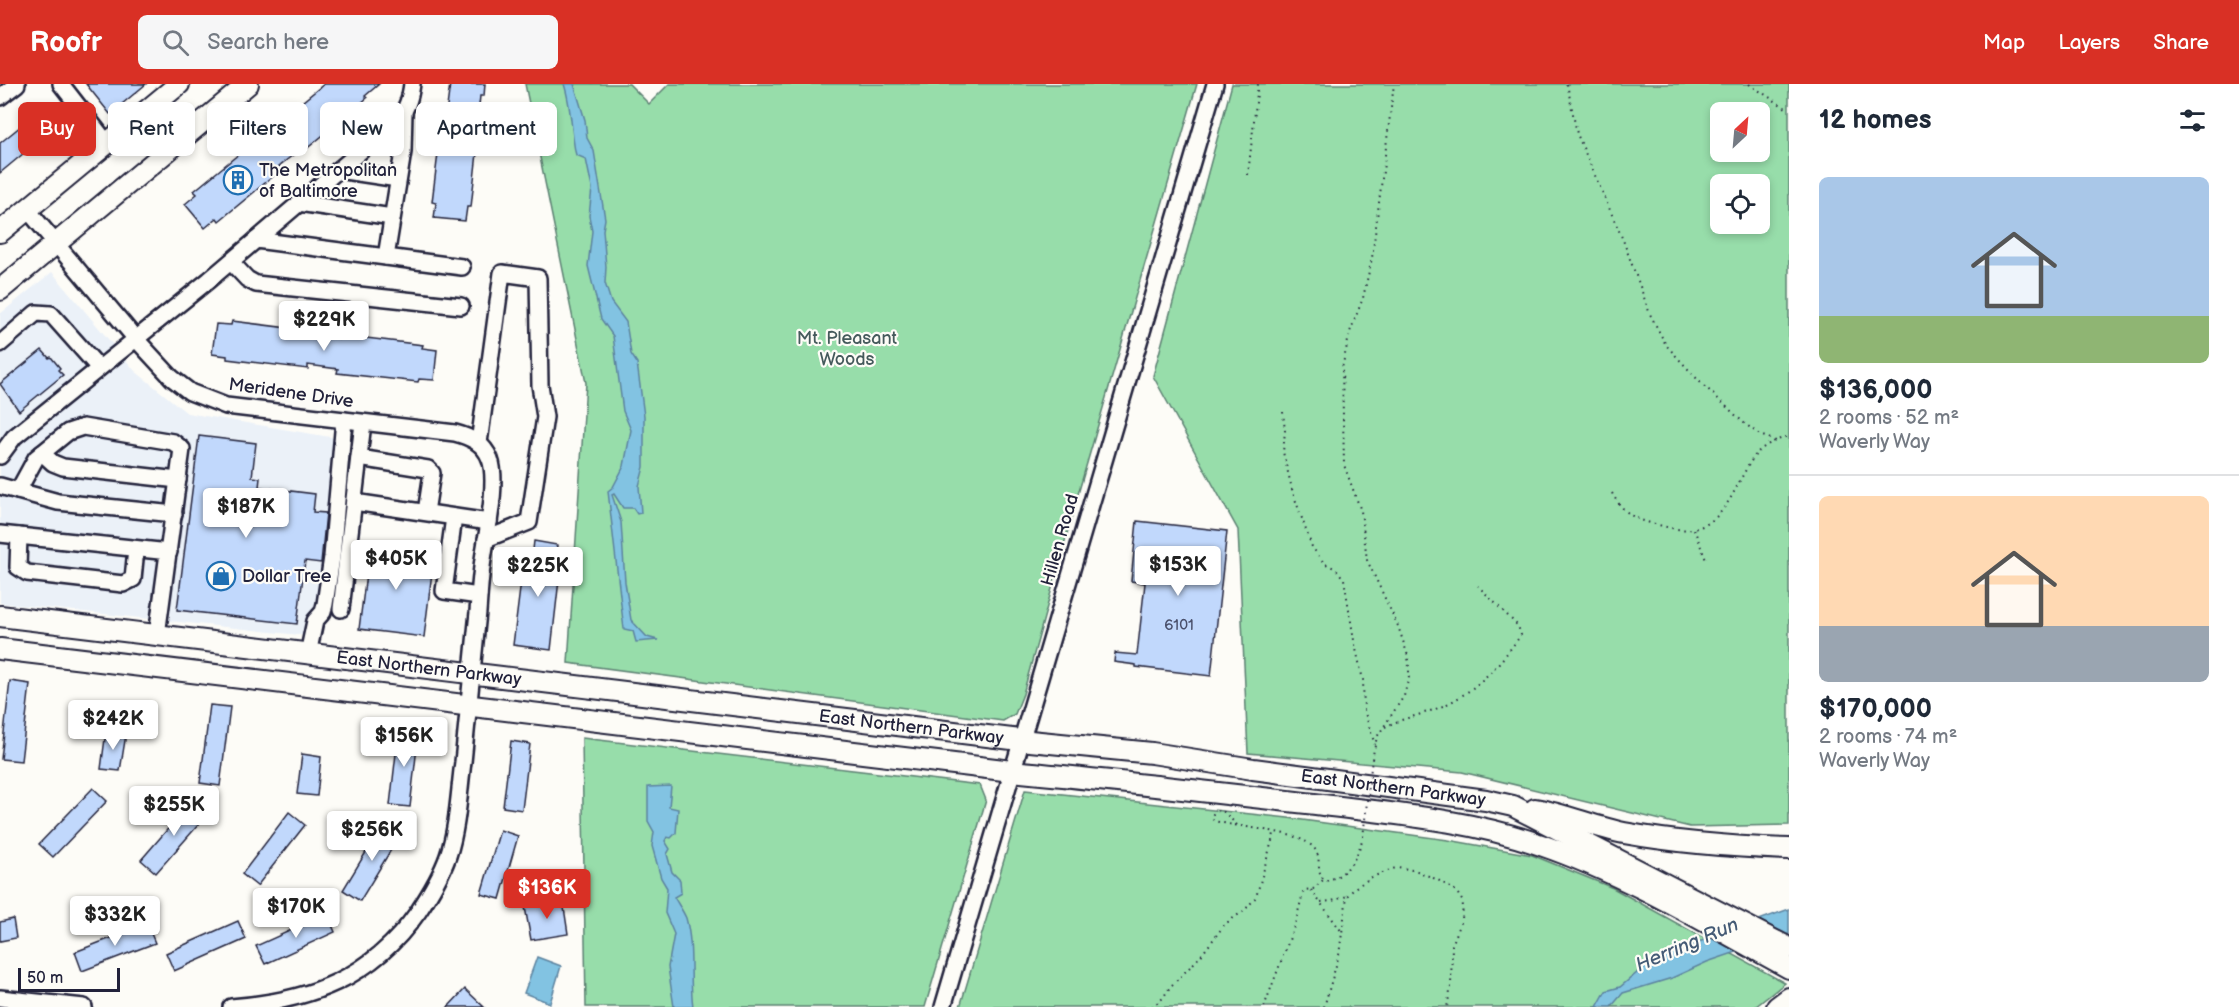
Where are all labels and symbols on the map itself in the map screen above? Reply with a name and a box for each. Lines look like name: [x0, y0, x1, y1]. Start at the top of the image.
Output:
north arrow: [1710, 102, 1770, 162]
place label: The Metropolitan of Baltimore: [259, 160, 397, 202]
building icon: The Metropolitan of Baltimore: [222, 164, 254, 196]
pin: $229K: [282, 301, 366, 352]
park label: Mt. Pleasant Woods: [797, 328, 898, 370]
street label: Meridene Drive: [227, 374, 355, 412]
pin: $187K: [204, 488, 288, 539]
street label: Hillen Road: [1037, 492, 1083, 588]
pin: $405K: [354, 540, 438, 591]
pin: $153K: [1136, 546, 1220, 597]
pin: $225K: [496, 547, 580, 598]
shop icon: Dollar Tree: [205, 560, 237, 592]
place label: Dollar Tree: [242, 566, 332, 587]
house number: 6101: [1164, 616, 1194, 635]
street label: East Northern Parkway: [335, 646, 523, 690]
pin: $242K: [71, 700, 155, 751]
street label: East Northern Parkway: [818, 705, 1006, 749]
pin: $156K: [362, 717, 446, 768]
street label: East Northern Parkway: [1300, 765, 1488, 810]
pin: $255K: [132, 786, 216, 837]
pin: $256K: [330, 811, 414, 862]
pin: $136K: [505, 869, 589, 920]
pin: $170K: [254, 888, 338, 939]
pin: $332K: [73, 896, 157, 947]
water label: Herring Run: [1632, 913, 1742, 977]
scale bar: [18, 965, 120, 992]

